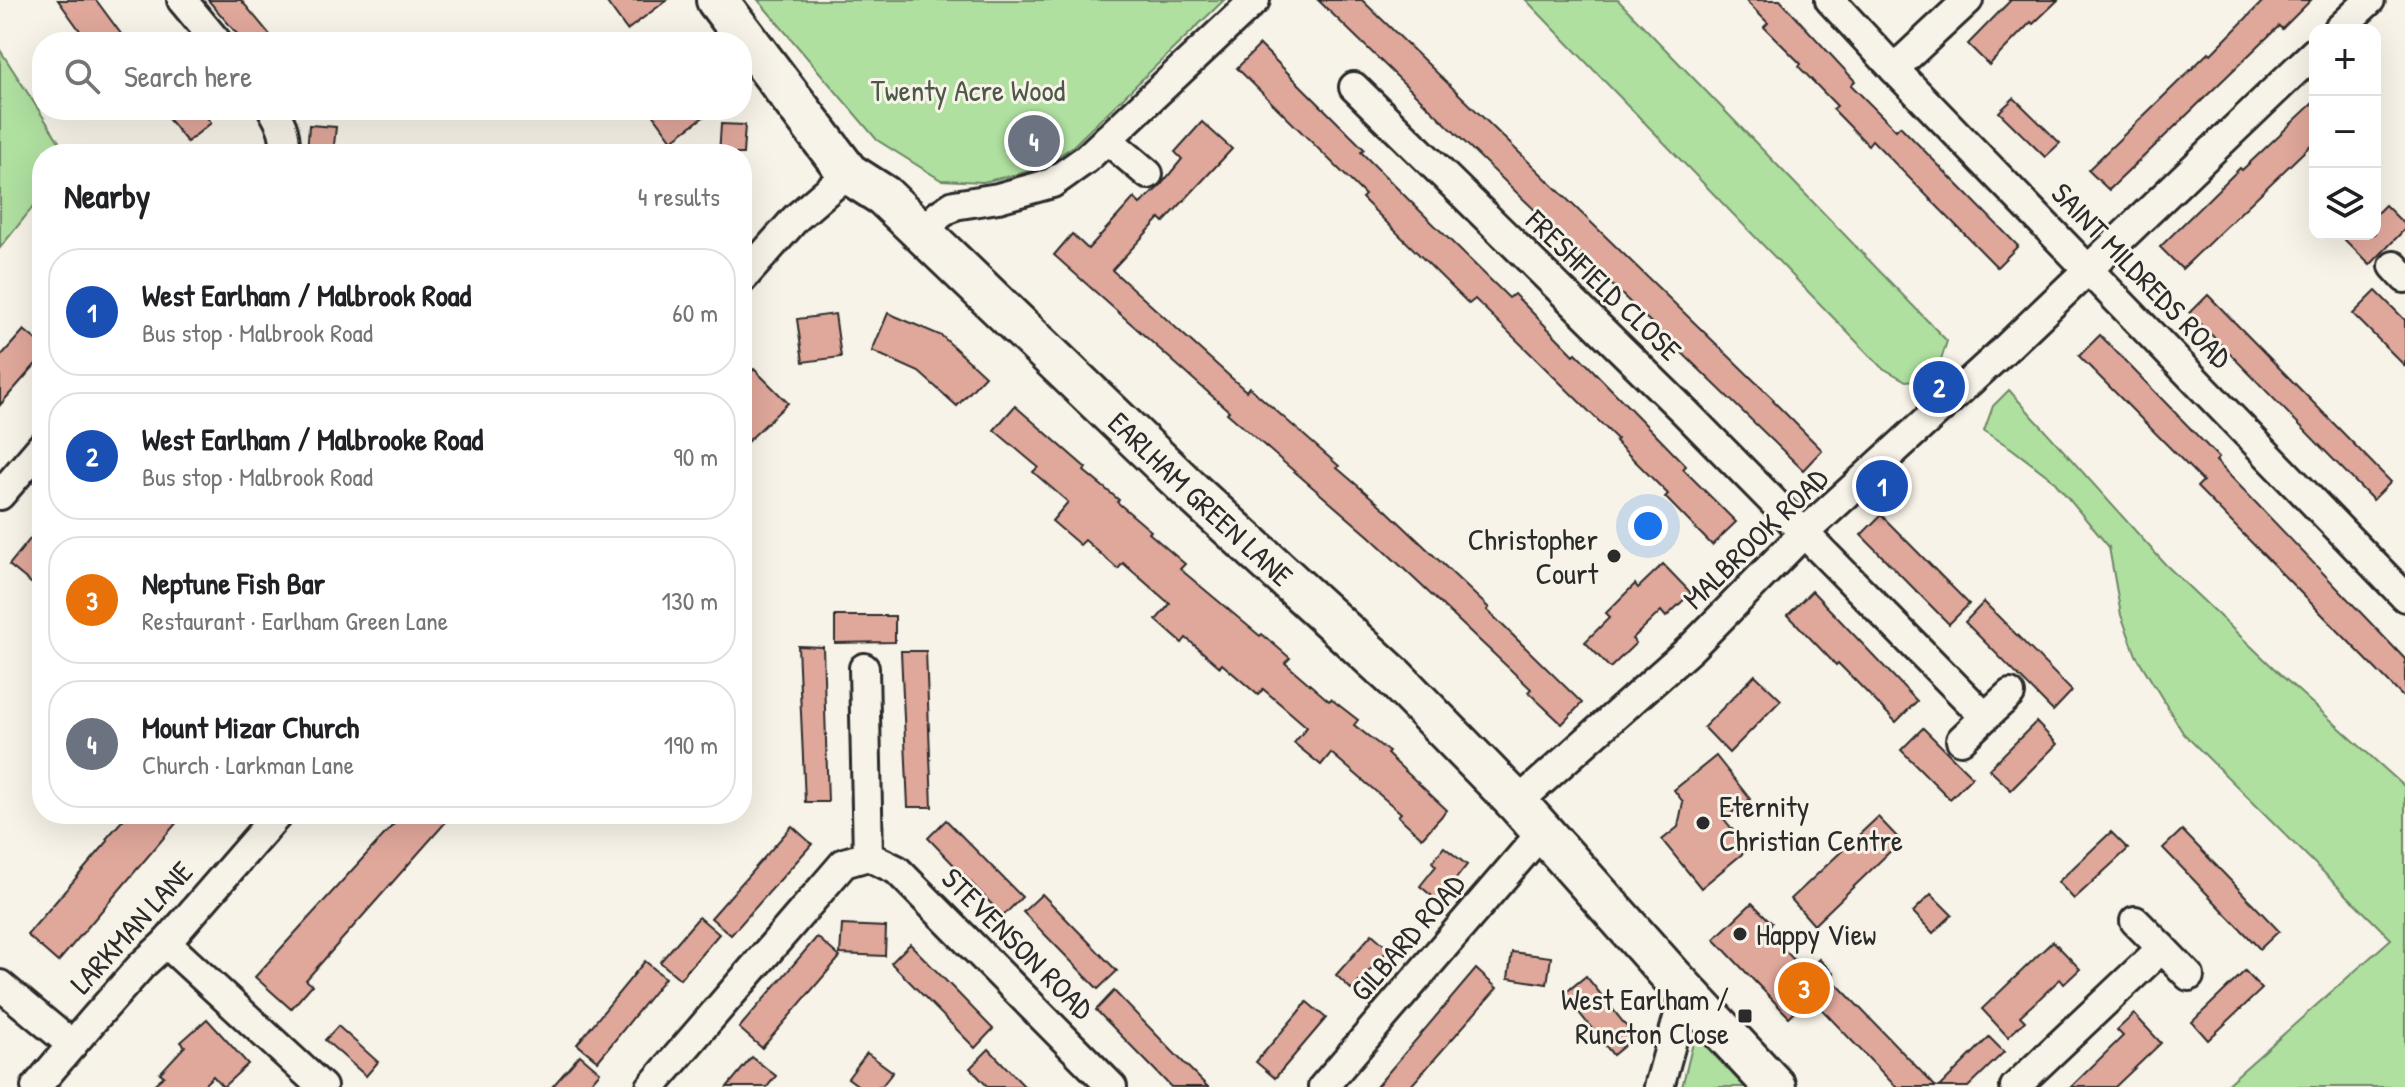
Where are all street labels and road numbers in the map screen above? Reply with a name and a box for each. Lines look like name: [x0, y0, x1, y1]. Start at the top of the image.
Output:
street label: SAINT MILDREDS ROAD: [2043, 173, 2242, 377]
street label: FRESHFIELD CLOSE: [1517, 200, 1690, 369]
street label: EARLHAM GREEN LANE: [1100, 403, 1302, 595]
street label: MALBROOK ROAD: [1674, 458, 1837, 618]
street label: LARKMAN LANE: [61, 852, 201, 1002]
street label: STEVENSON ROAD: [933, 858, 1103, 1028]
street label: GILBARD ROAD: [1341, 864, 1474, 1009]

